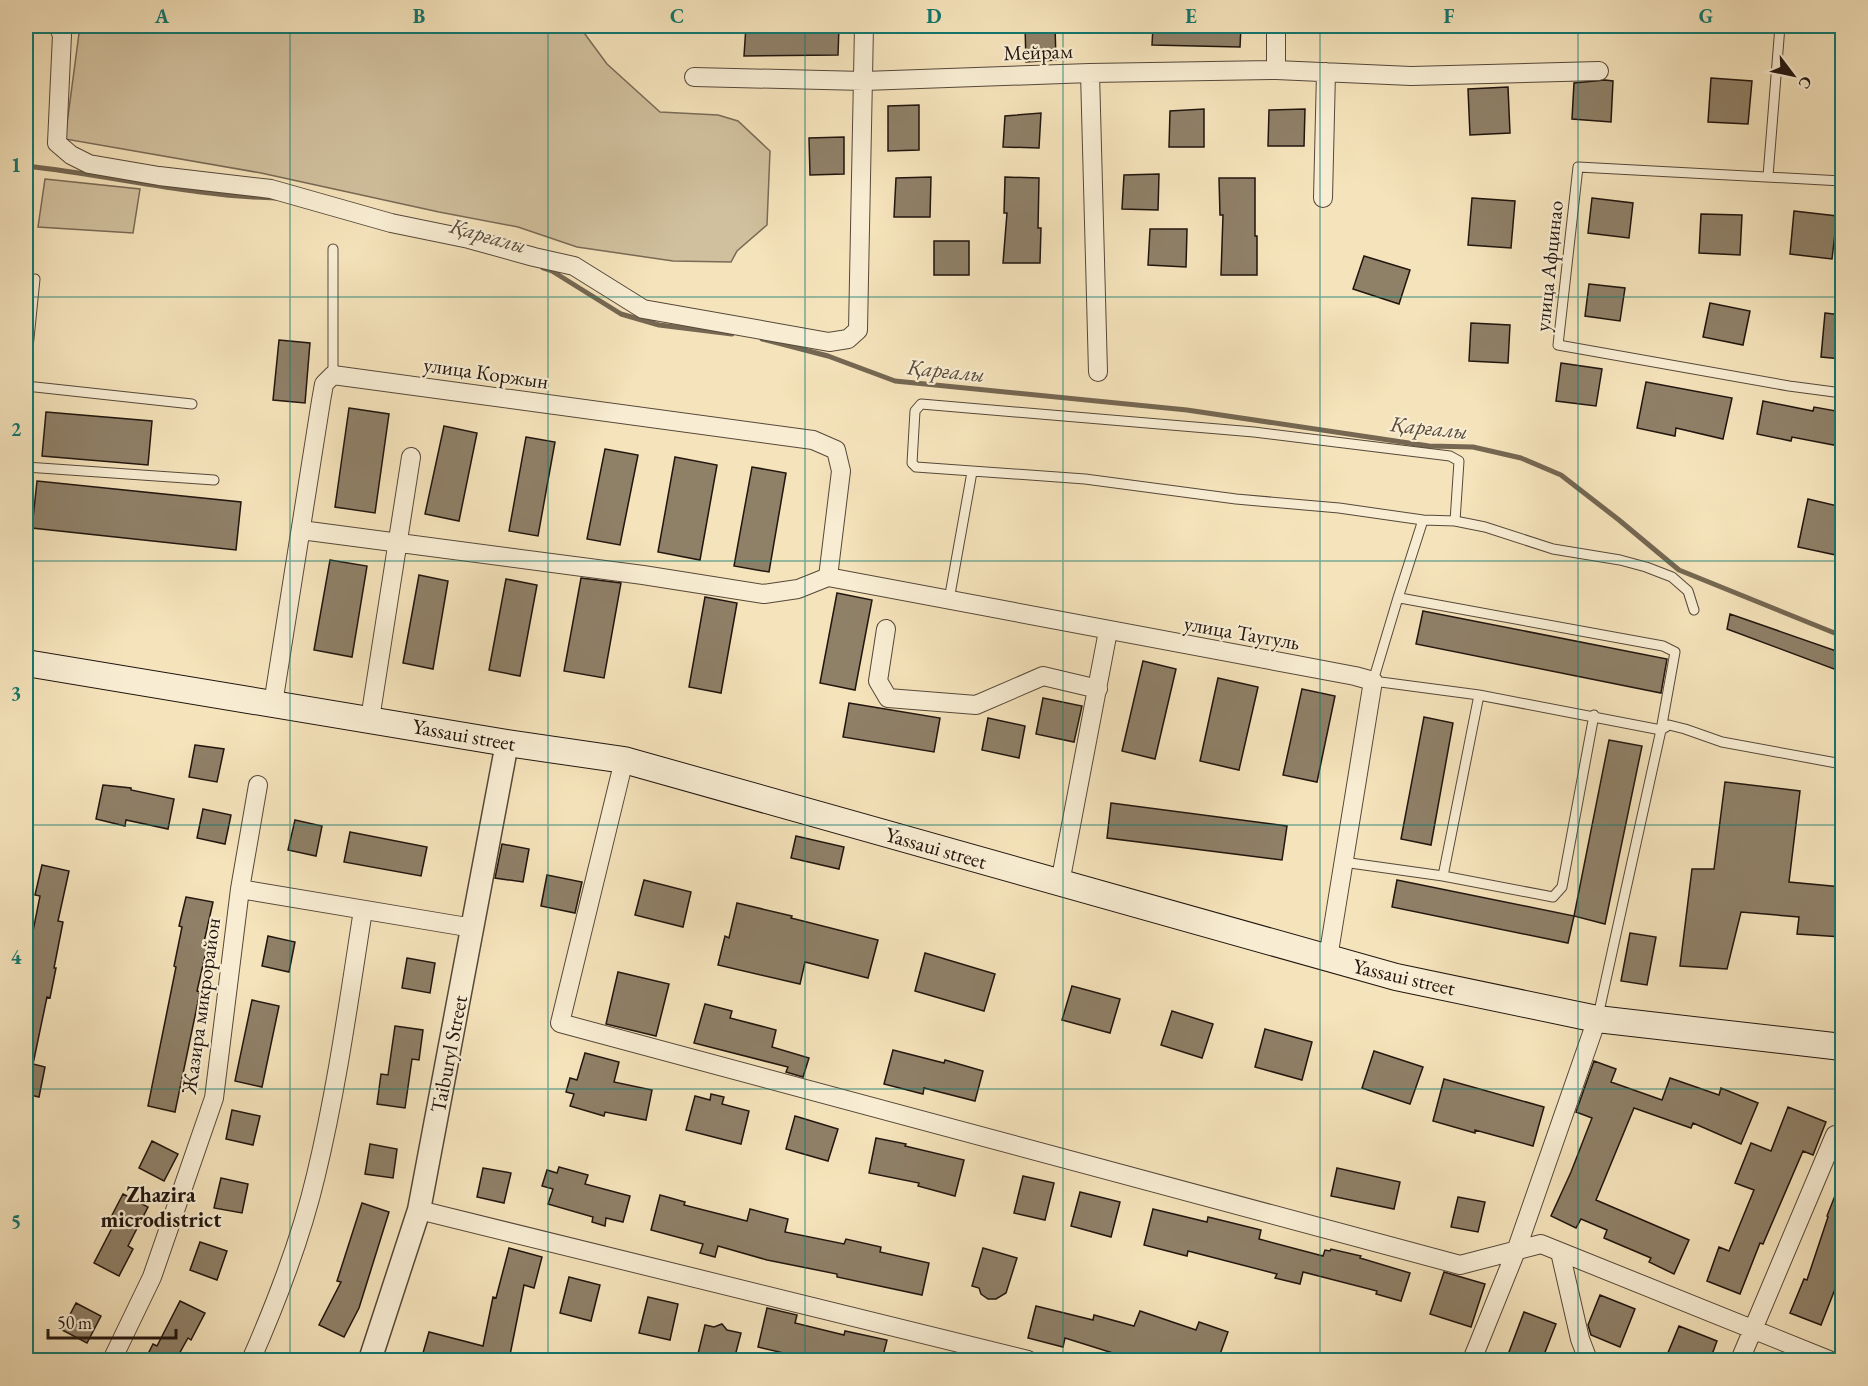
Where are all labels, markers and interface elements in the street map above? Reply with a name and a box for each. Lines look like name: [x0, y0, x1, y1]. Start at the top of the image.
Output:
text: A: [154, 3, 170, 29]
text: B: [413, 3, 425, 29]
text: C: [670, 3, 684, 29]
text: D: [926, 3, 942, 29]
text: E: [1185, 3, 1197, 29]
text: F: [1444, 3, 1455, 29]
text: G: [1699, 3, 1713, 29]
street label: Мейрам: [1003, 37, 1073, 66]
north arrow: [1763, 45, 1823, 105]
text: С: [1793, 72, 1817, 93]
text: 1: [11, 152, 21, 178]
street label: улица Афцинао: [1528, 199, 1569, 333]
water label: Қарғалы: [446, 211, 529, 260]
street label: улица Коржын: [422, 350, 550, 395]
water label: Қарғалы: [905, 352, 986, 389]
water label: Қарғалы: [1388, 409, 1469, 446]
text: 2: [11, 416, 22, 442]
street label: улица Таугуль: [1182, 609, 1302, 656]
text: 3: [11, 680, 21, 706]
street label: Yassaui street: [411, 712, 518, 757]
street label: Yassaui street: [882, 820, 990, 875]
street label: Жазира микрорайон: [175, 916, 226, 1097]
text: 4: [11, 944, 22, 970]
street label: Yassaui street: [1350, 952, 1458, 1001]
street label: Taiburyl Street: [424, 993, 473, 1115]
district label: Zhazira microdistrict: [101, 1180, 222, 1234]
text: 5: [11, 1208, 21, 1234]
scale bar: [48, 1302, 176, 1340]
text: 50 m: [57, 1311, 92, 1334]

